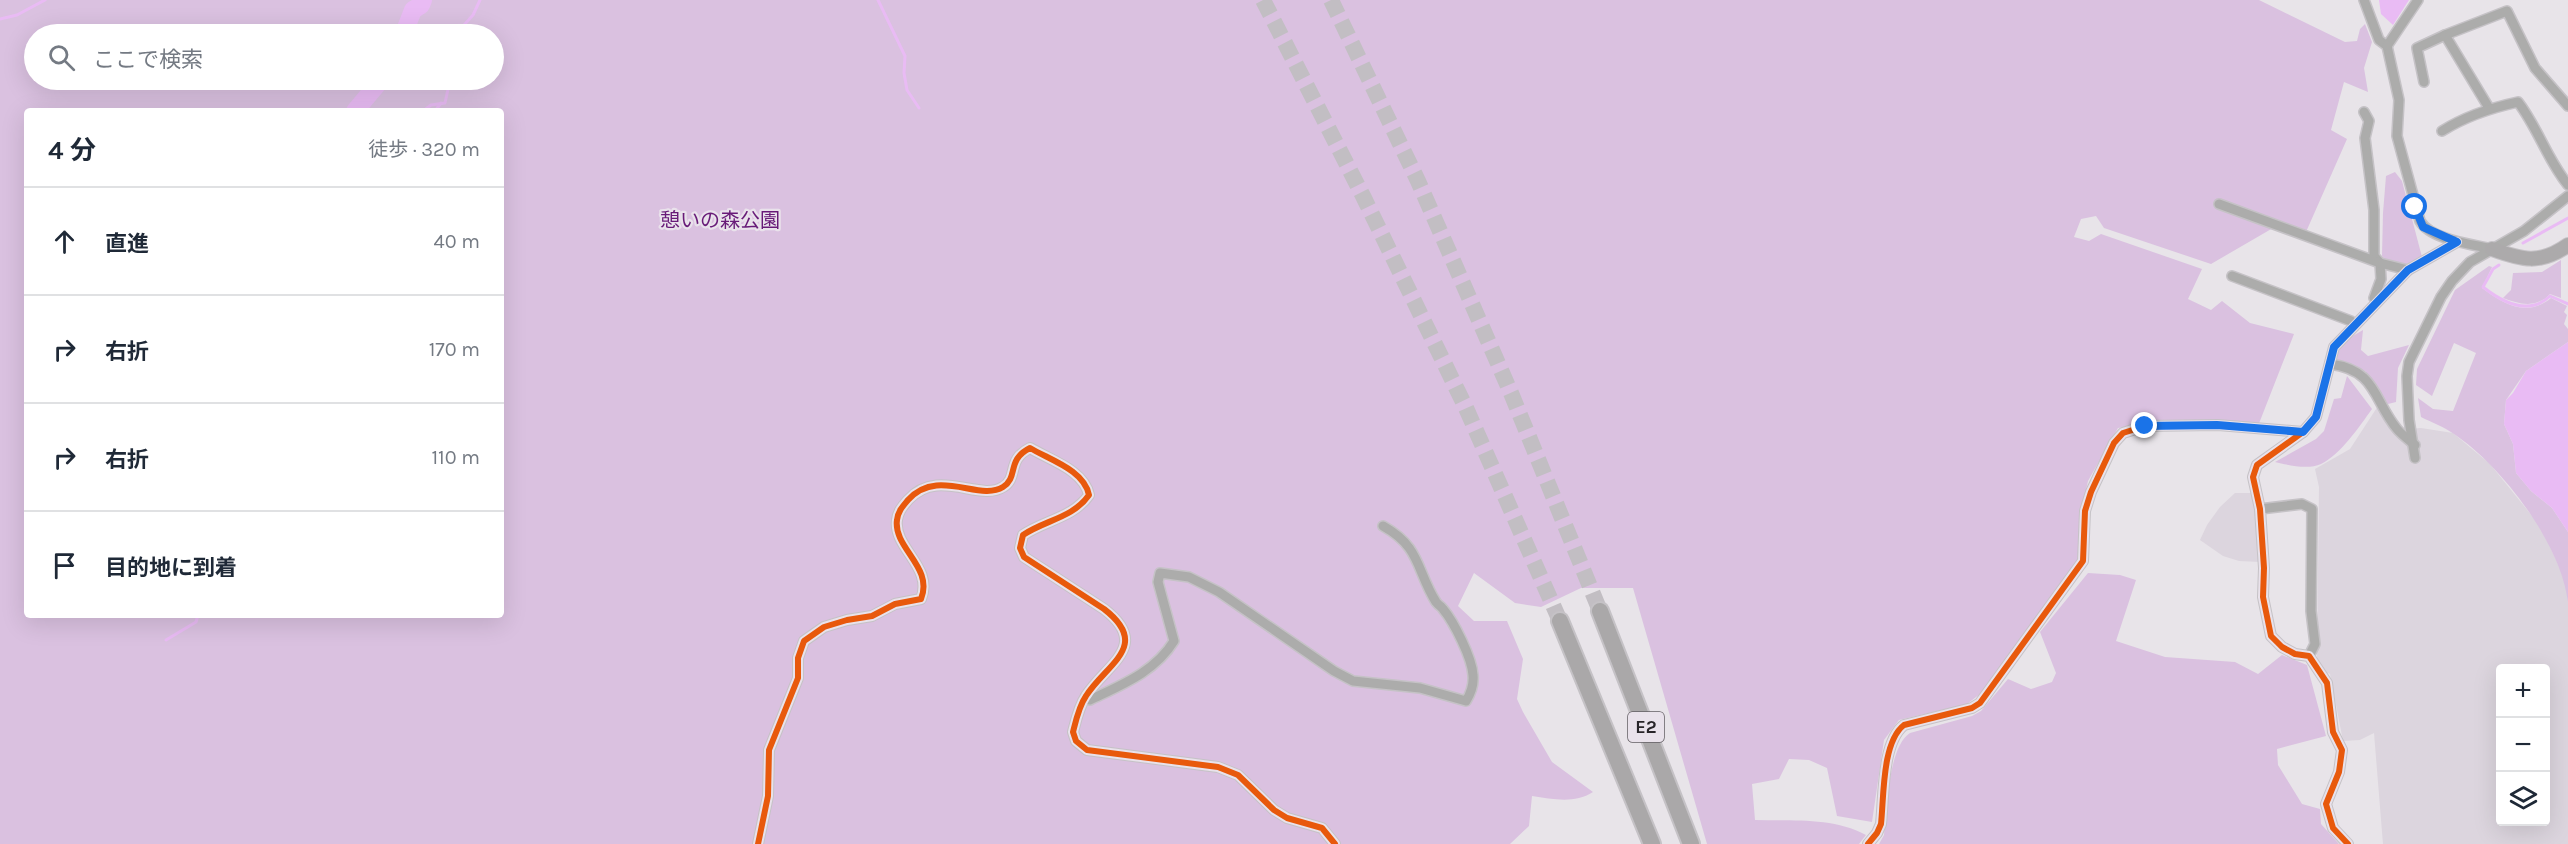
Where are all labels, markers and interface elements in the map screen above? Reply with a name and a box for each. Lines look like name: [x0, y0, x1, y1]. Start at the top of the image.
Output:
search box: [24, 24, 504, 90]
icon: search: [45, 41, 78, 74]
text: ここで検索: [93, 47, 203, 73]
text: 4 分: [48, 135, 96, 166]
text: 徒歩 · 320 m: [368, 138, 480, 161]
route start: [2401, 193, 2427, 219]
park label: 憩いの森公園: [660, 209, 780, 232]
icon: ahead: [48, 225, 81, 258]
text: 40 m: [434, 230, 480, 253]
text: 直進: [105, 231, 149, 257]
icon: right: [48, 333, 81, 366]
text: 170 m: [429, 338, 480, 361]
text: 右折: [105, 339, 149, 365]
route end: [2131, 412, 2157, 438]
icon: right: [48, 441, 81, 474]
text: 110 m: [431, 446, 480, 469]
text: 右折: [105, 447, 149, 473]
icon: arrive: [48, 549, 81, 582]
text: 目的地に到着: [105, 555, 237, 581]
map controls: [2496, 664, 2550, 826]
button: +: [2496, 664, 2550, 718]
road number: E2: [1628, 712, 1664, 742]
button: −: [2496, 718, 2550, 772]
button: layers: [2496, 772, 2550, 826]

